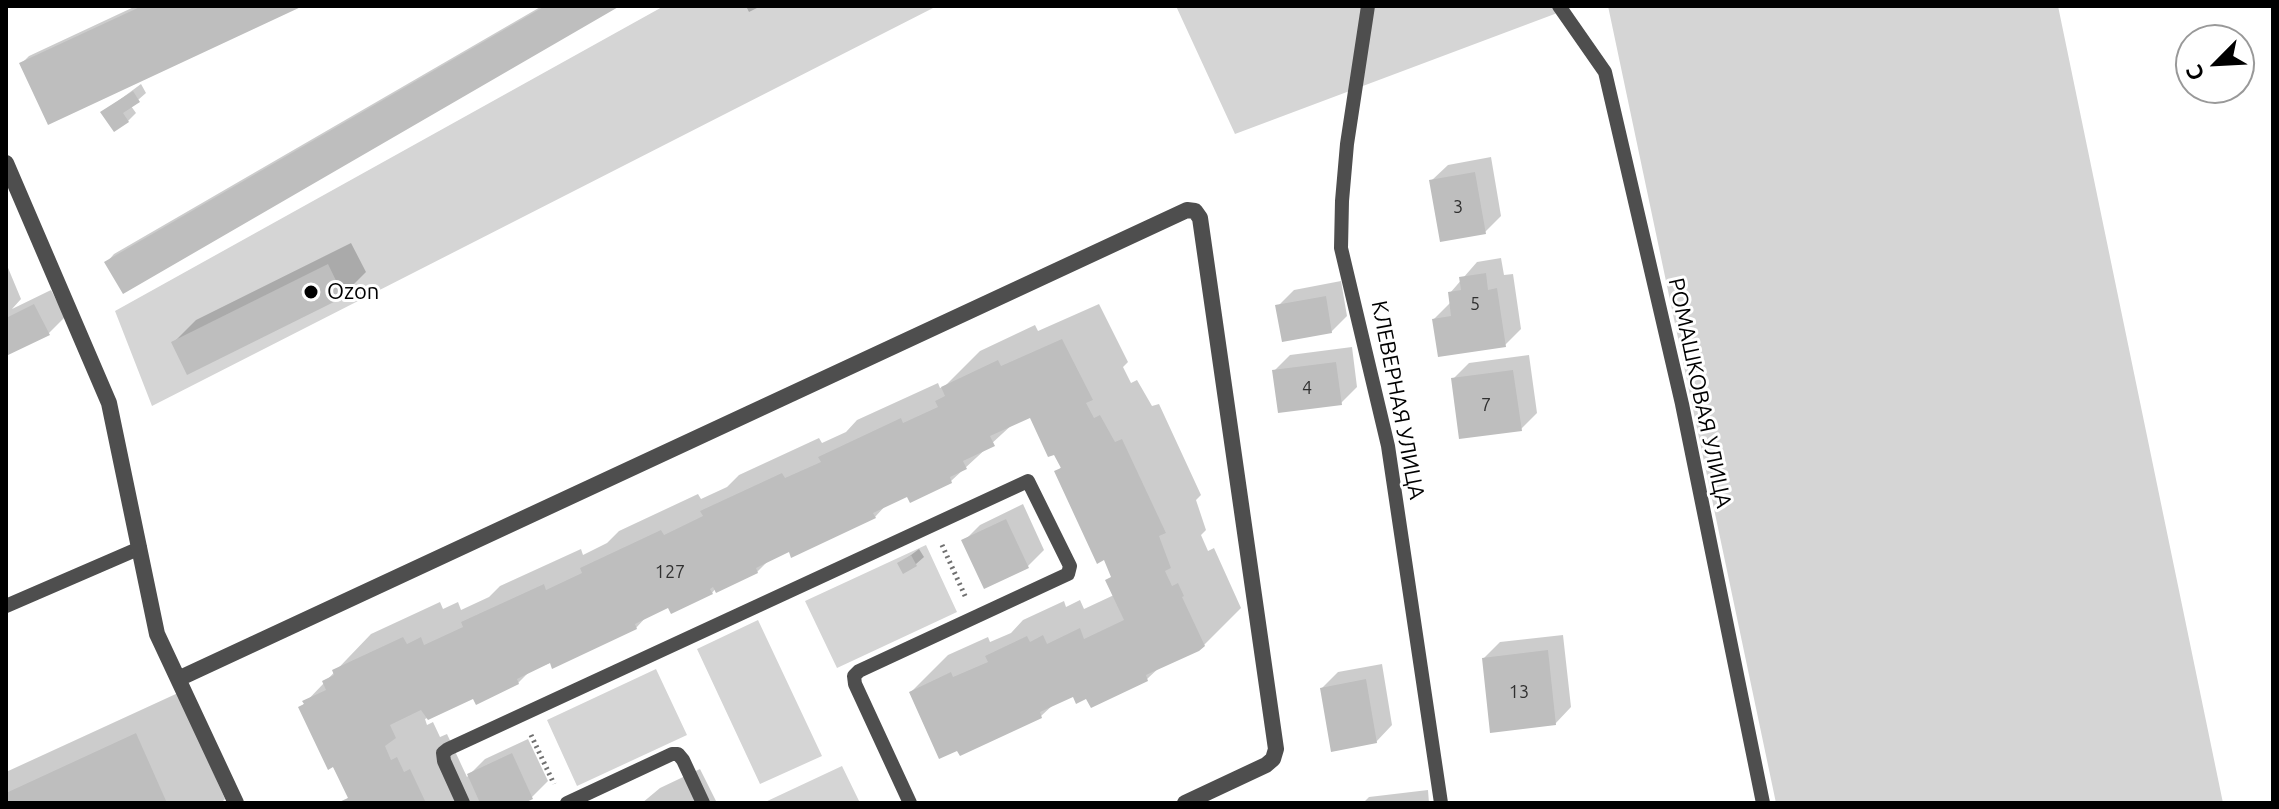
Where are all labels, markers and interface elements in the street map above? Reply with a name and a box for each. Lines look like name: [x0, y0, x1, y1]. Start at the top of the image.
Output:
north arrow: [2175, 24, 2255, 104]
text: С: [2180, 62, 2209, 85]
house number: 3: [1453, 196, 1463, 218]
street label: РОМАШКОВАЯ УЛИЦА: [1663, 275, 1737, 511]
place label: Ozon: [327, 279, 379, 305]
marker: Ozon: [302, 283, 320, 301]
house number: 5: [1470, 293, 1480, 315]
street label: КЛЕВЕРНАЯ УЛИЦА: [1366, 298, 1430, 502]
house number: 4: [1302, 377, 1312, 399]
house number: 7: [1481, 394, 1491, 416]
house number: 127: [655, 561, 685, 583]
house number: 13: [1509, 681, 1529, 703]

